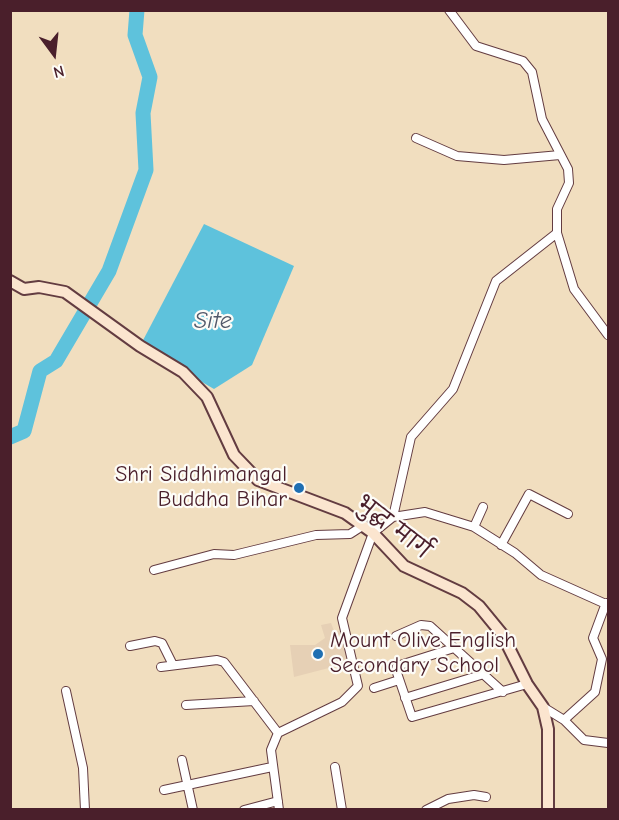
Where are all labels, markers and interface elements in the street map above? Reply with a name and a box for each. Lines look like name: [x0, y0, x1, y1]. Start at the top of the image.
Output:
north arrow: [24, 24, 84, 84]
text: N: [51, 61, 66, 81]
water label: Site: [194, 307, 232, 335]
place label: Shri Siddhimangal Buddha Bihar: [115, 462, 287, 514]
marker: Shri Siddhimangal Buddha Bihar: [292, 481, 306, 495]
street label: भुद्ध मार्ग: [351, 491, 435, 565]
place label: Mount Olive English Secondary School: [330, 628, 516, 680]
marker: Mount Olive English Secondary School: [311, 647, 325, 661]

